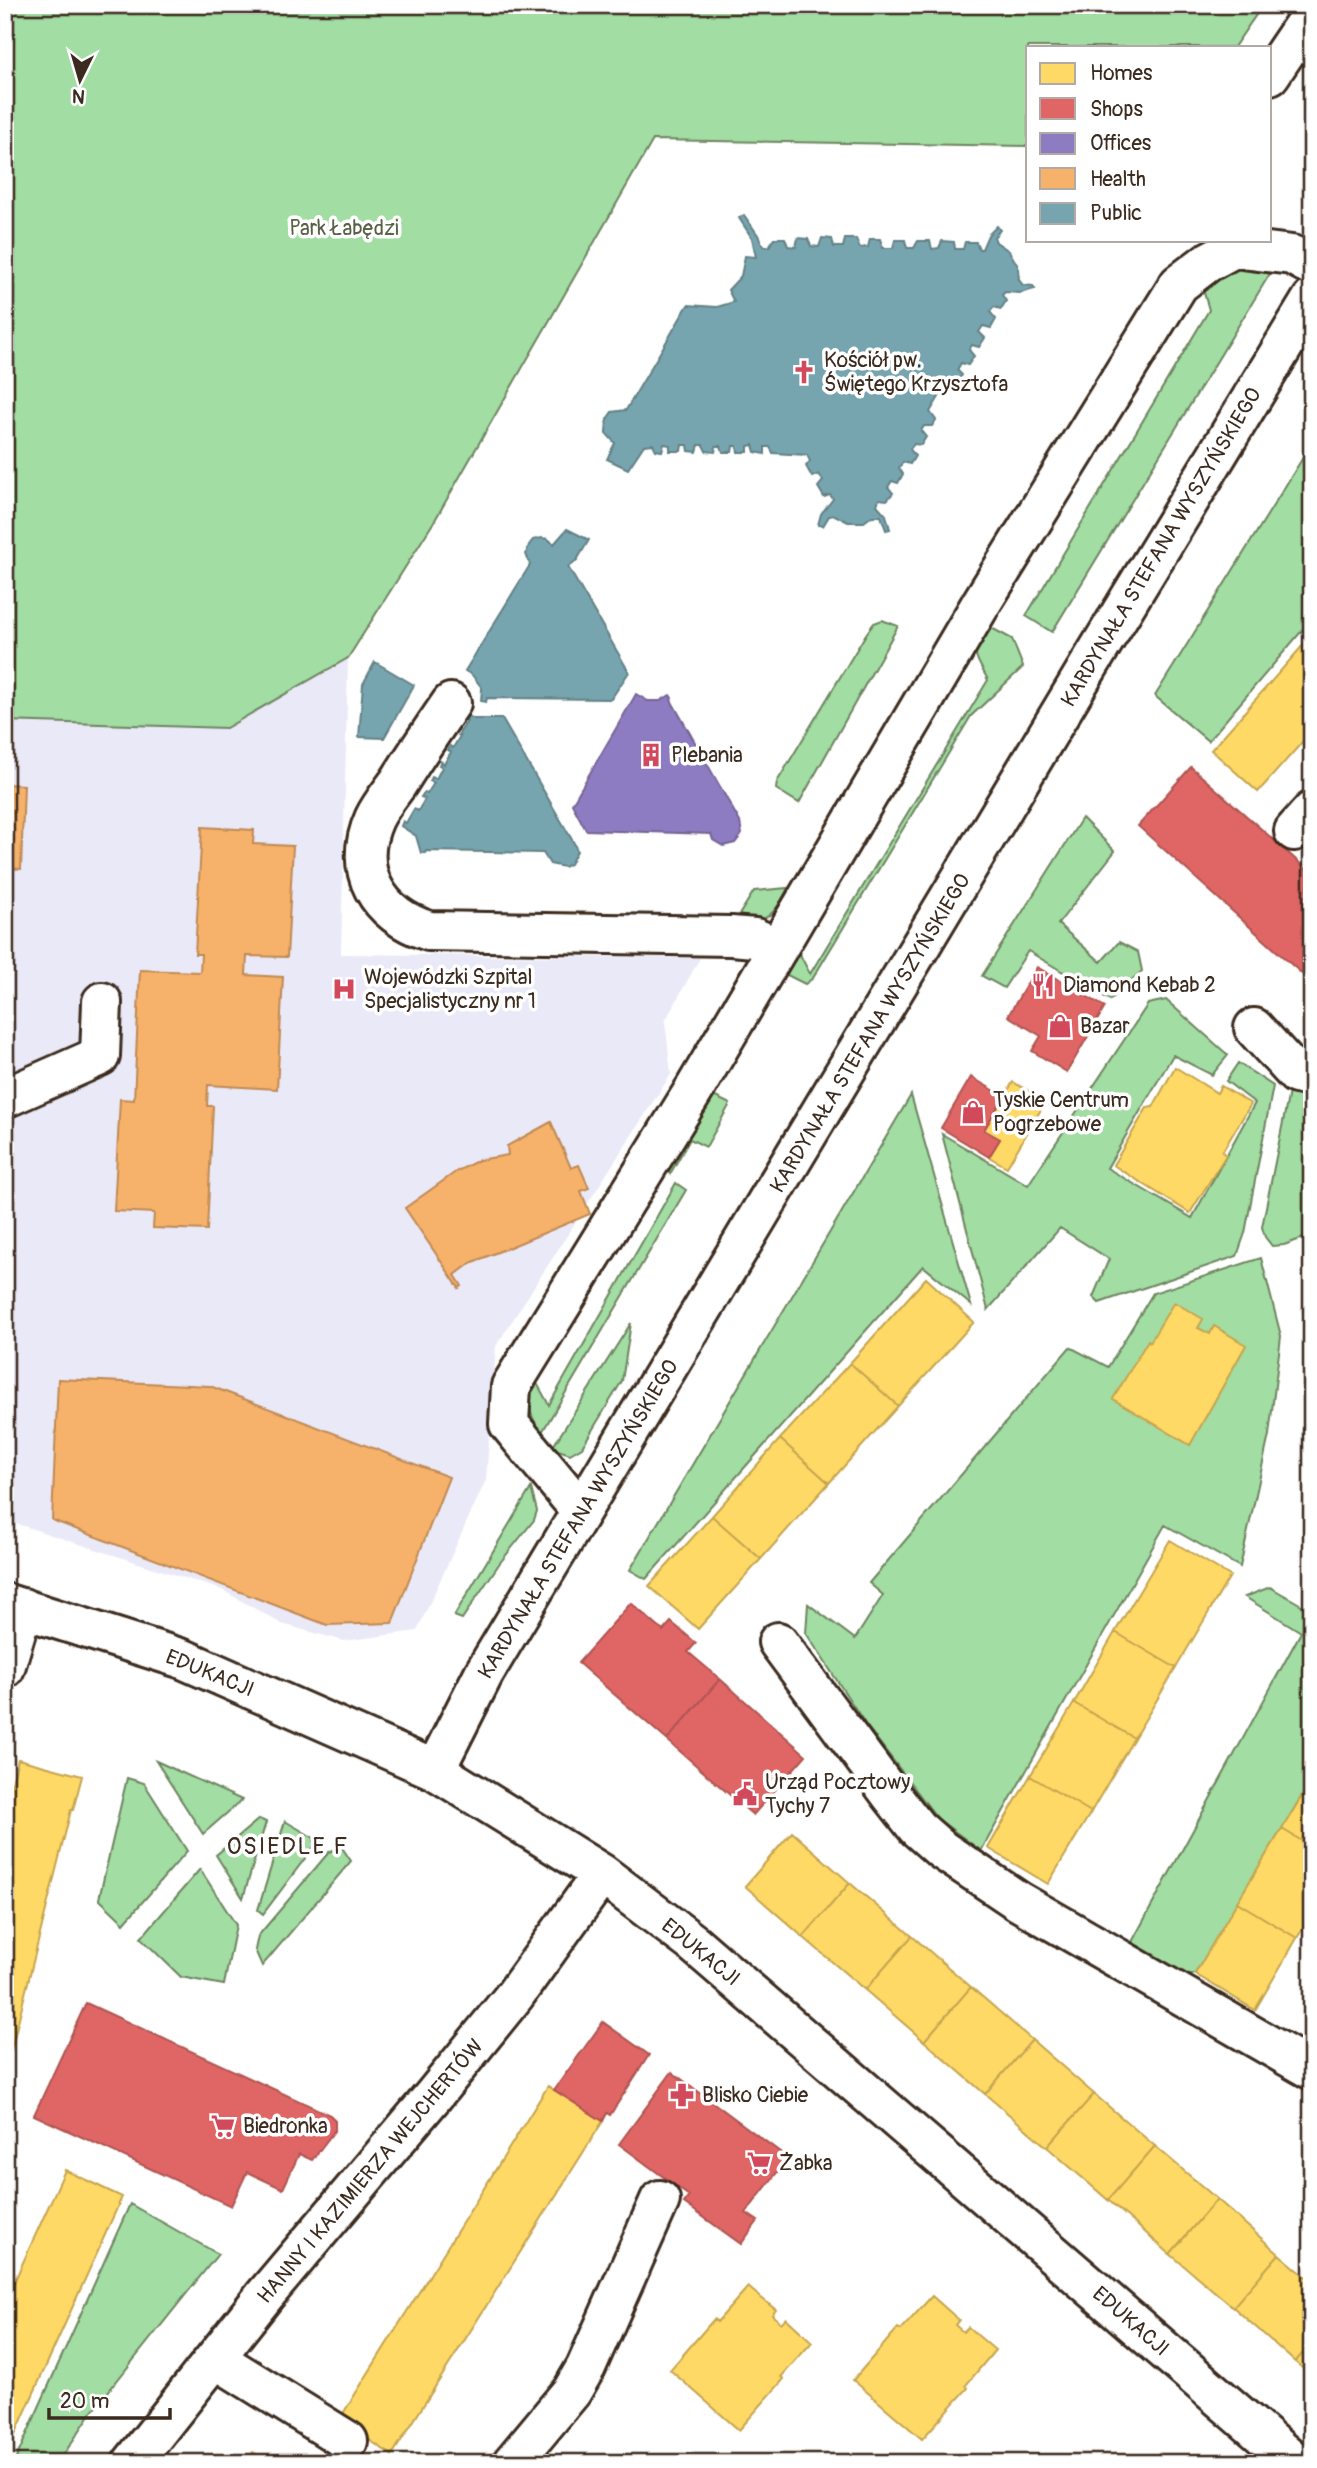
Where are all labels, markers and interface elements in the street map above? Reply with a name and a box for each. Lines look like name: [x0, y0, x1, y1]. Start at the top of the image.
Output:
north arrow: [46, 46, 116, 116]
legend: [1026, 46, 1272, 242]
text: Homes: [1090, 60, 1153, 87]
text: N: [71, 83, 86, 108]
text: Shops: [1090, 96, 1143, 123]
text: Offices: [1090, 130, 1152, 157]
text: Health: [1090, 166, 1146, 193]
text: Public: [1090, 200, 1142, 227]
park label: Park Łabędzi: [289, 215, 399, 242]
place label: Kościół pw. Świętego Krzysztofa: [824, 347, 1008, 398]
church icon: Kościół pw. Świętego Krzysztofa: [790, 358, 818, 386]
street label: KARDYNAŁA STEFANA WYSZYŃSKIEGO: [1055, 383, 1268, 712]
building icon: Plebania: [637, 741, 665, 769]
place label: Plebania: [671, 742, 743, 769]
street label: KARDYNAŁA STEFANA WYSZYŃSKIEGO: [764, 869, 977, 1198]
place label: Wojewódzki Szpital Specjalistyczny nr 1: [364, 964, 536, 1015]
restaurant icon: Diamond Kebab 2: [1029, 971, 1057, 999]
place label: Diamond Kebab 2: [1063, 972, 1216, 999]
hospital icon: Wojewódzki Szpital Specjalistyczny nr 1: [330, 975, 358, 1003]
shop icon: Bazar: [1046, 1012, 1074, 1040]
place label: Bazar: [1080, 1013, 1130, 1040]
place label: Tyskie Centrum Pogrzebowe: [993, 1087, 1129, 1138]
shop icon: Tyskie Centrum Pogrzebowe: [959, 1098, 987, 1126]
street label: KARDYNAŁA STEFANA WYSZYŃSKIEGO: [472, 1355, 685, 1684]
street label: EDUKACJI: [162, 1643, 258, 1703]
place label: Urząd Pocztowy Tychy 7: [765, 1769, 910, 1820]
public building icon: Urząd Pocztowy Tychy 7: [731, 1780, 759, 1808]
district label: OSIEDLE F: [227, 1832, 349, 1861]
street label: EDUKACJI: [656, 1913, 745, 1992]
street label: HANNY I KAZIMIERZA WEJCHERTÓW: [251, 2033, 489, 2309]
pharmacy icon: Blisko Ciebie: [668, 2081, 696, 2109]
place label: Blisko Ciebie: [702, 2082, 809, 2109]
supermarket icon: Biedronka: [209, 2112, 237, 2140]
place label: Biedronka: [243, 2113, 328, 2140]
supermarket icon: Żabka: [745, 2149, 773, 2177]
place label: Żabka: [779, 2150, 833, 2177]
street label: EDUKACJI: [1087, 2281, 1175, 2362]
scale bar: [49, 2377, 170, 2421]
text: 20 m: [60, 2388, 109, 2415]

